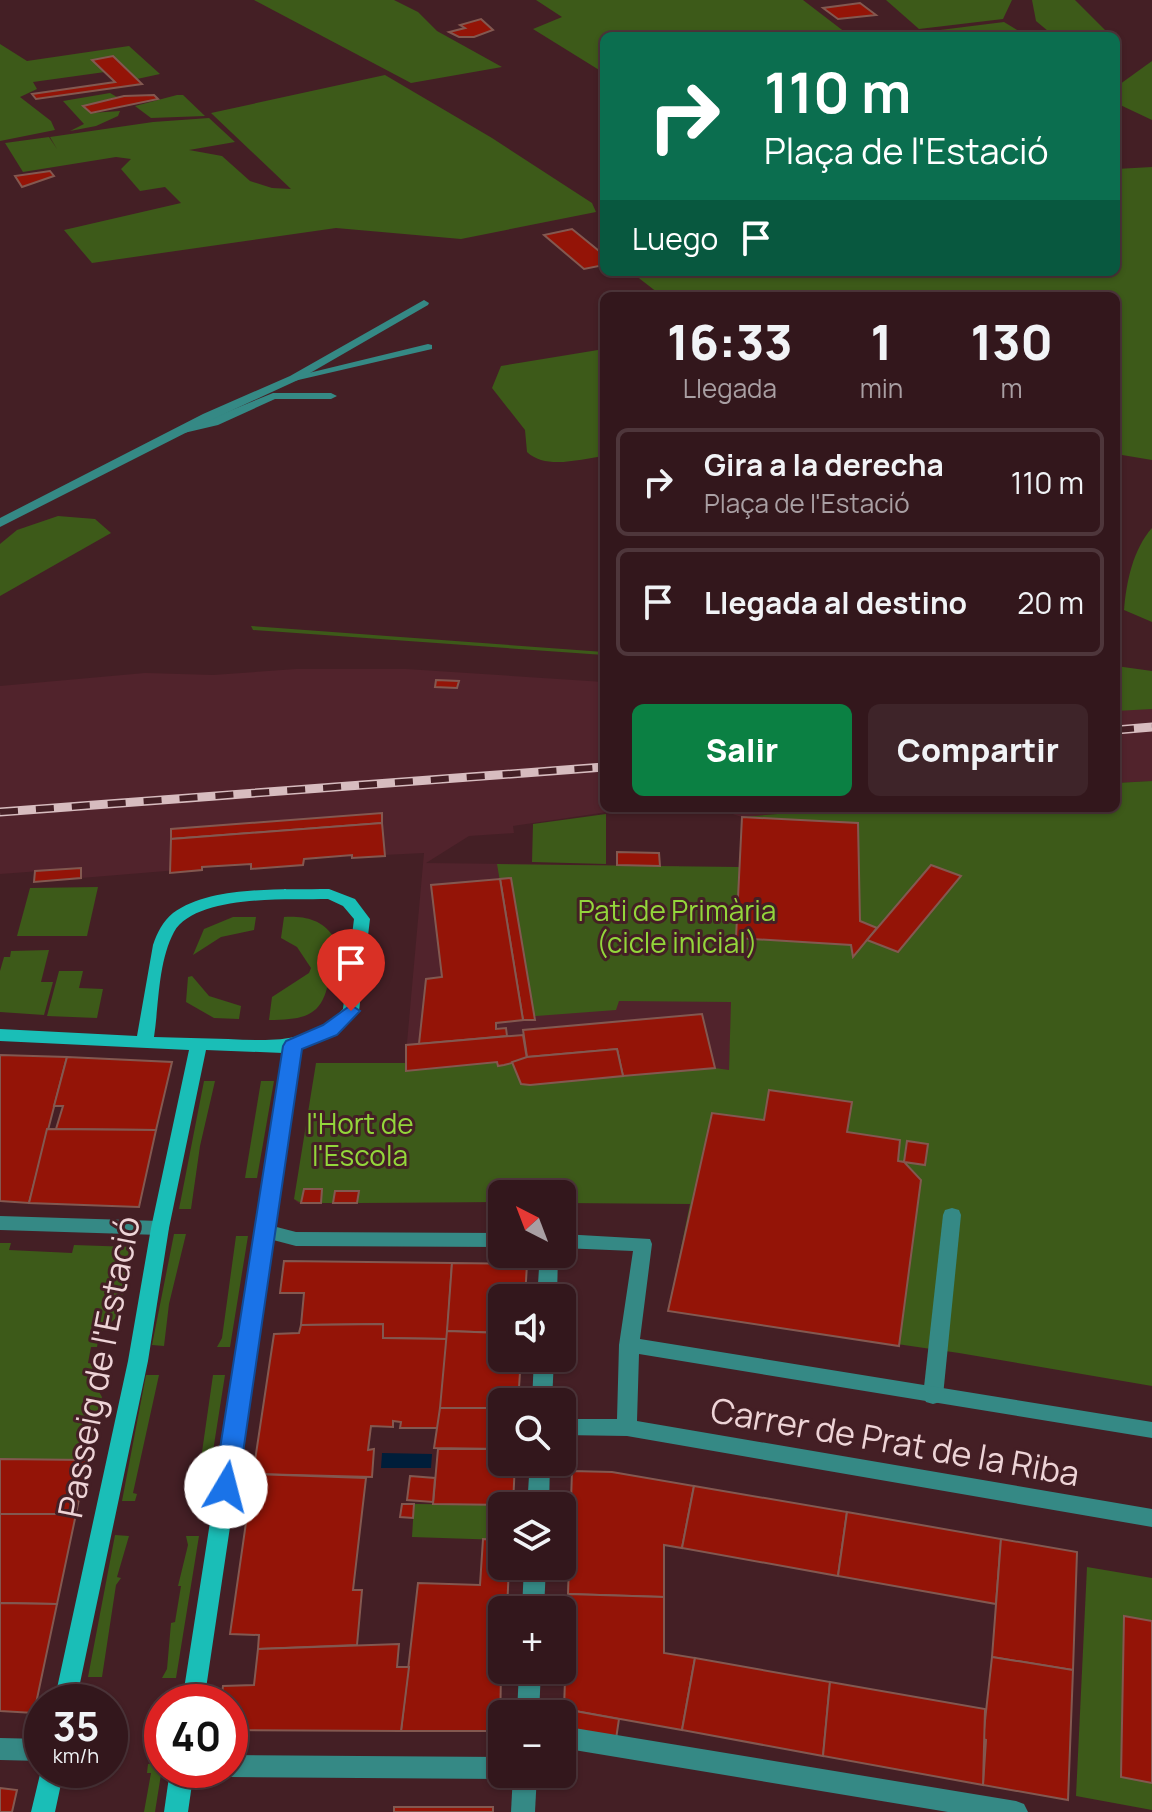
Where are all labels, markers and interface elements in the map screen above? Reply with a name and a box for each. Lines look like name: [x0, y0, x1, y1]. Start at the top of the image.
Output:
text: 110 m: [764, 53, 911, 130]
icon: right: [632, 64, 736, 168]
text: Plaça de l'Estació: [764, 126, 1049, 175]
icon: arrive: [734, 216, 778, 260]
text: Luego: [632, 218, 718, 259]
text: 16:33: [667, 309, 793, 374]
text: 1: [871, 309, 892, 374]
text: 130: [970, 309, 1053, 374]
text: Llegada: [683, 370, 777, 406]
text: min: [860, 370, 903, 406]
text: m: [1001, 370, 1023, 406]
text: Gira a la derecha: [704, 444, 944, 485]
icon: right: [636, 460, 680, 504]
text: 110 m: [1011, 462, 1084, 503]
text: Plaça de l'Estació: [704, 485, 910, 521]
icon: arrive: [636, 580, 680, 624]
text: Llegada al destino: [704, 582, 967, 623]
text: 20 m: [1017, 582, 1084, 623]
button: Salir: [632, 704, 852, 796]
button: Compartir: [868, 704, 1088, 796]
park label: Pati de Primària (cicle inicial): [578, 891, 776, 961]
pin: [317, 929, 385, 1011]
icon: arrive: [329, 941, 373, 985]
park label: l'Hort de l'Escola: [306, 1104, 414, 1174]
north arrow: [488, 1180, 576, 1268]
map controls: [488, 1180, 576, 1788]
street label: Passeig de l'Estació: [46, 1212, 150, 1521]
button: sound: [488, 1284, 576, 1372]
street label: Carrer de Prat de la Riba: [707, 1386, 1083, 1496]
button: search: [488, 1388, 576, 1476]
position arrow: [184, 1445, 268, 1529]
button: layers: [488, 1492, 576, 1580]
button: +: [488, 1596, 576, 1684]
speed limit sign: 40: [144, 1684, 248, 1788]
text: 35: [53, 1698, 99, 1753]
button: −: [488, 1700, 576, 1788]
text: km/h: [53, 1742, 99, 1769]

